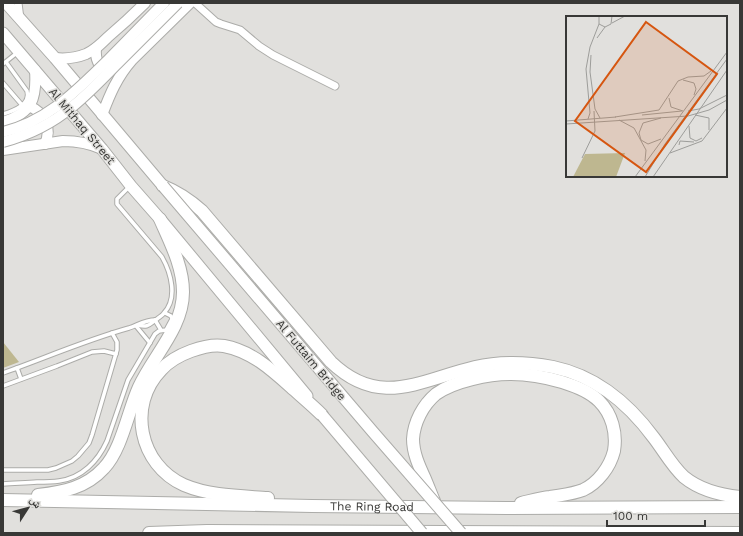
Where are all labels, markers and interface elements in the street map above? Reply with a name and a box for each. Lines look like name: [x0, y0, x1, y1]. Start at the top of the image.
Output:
inset map: [566, 16, 727, 177]
street label: Al Mithaq Street: [46, 85, 118, 167]
street label: Al Futtaim Bridge: [273, 317, 349, 403]
north arrow: [8, 488, 48, 528]
text: ش: [26, 494, 45, 512]
street label: The Ring Road: [330, 499, 414, 514]
scale bar: [607, 502, 705, 528]
text: 100 m: [613, 509, 648, 523]

